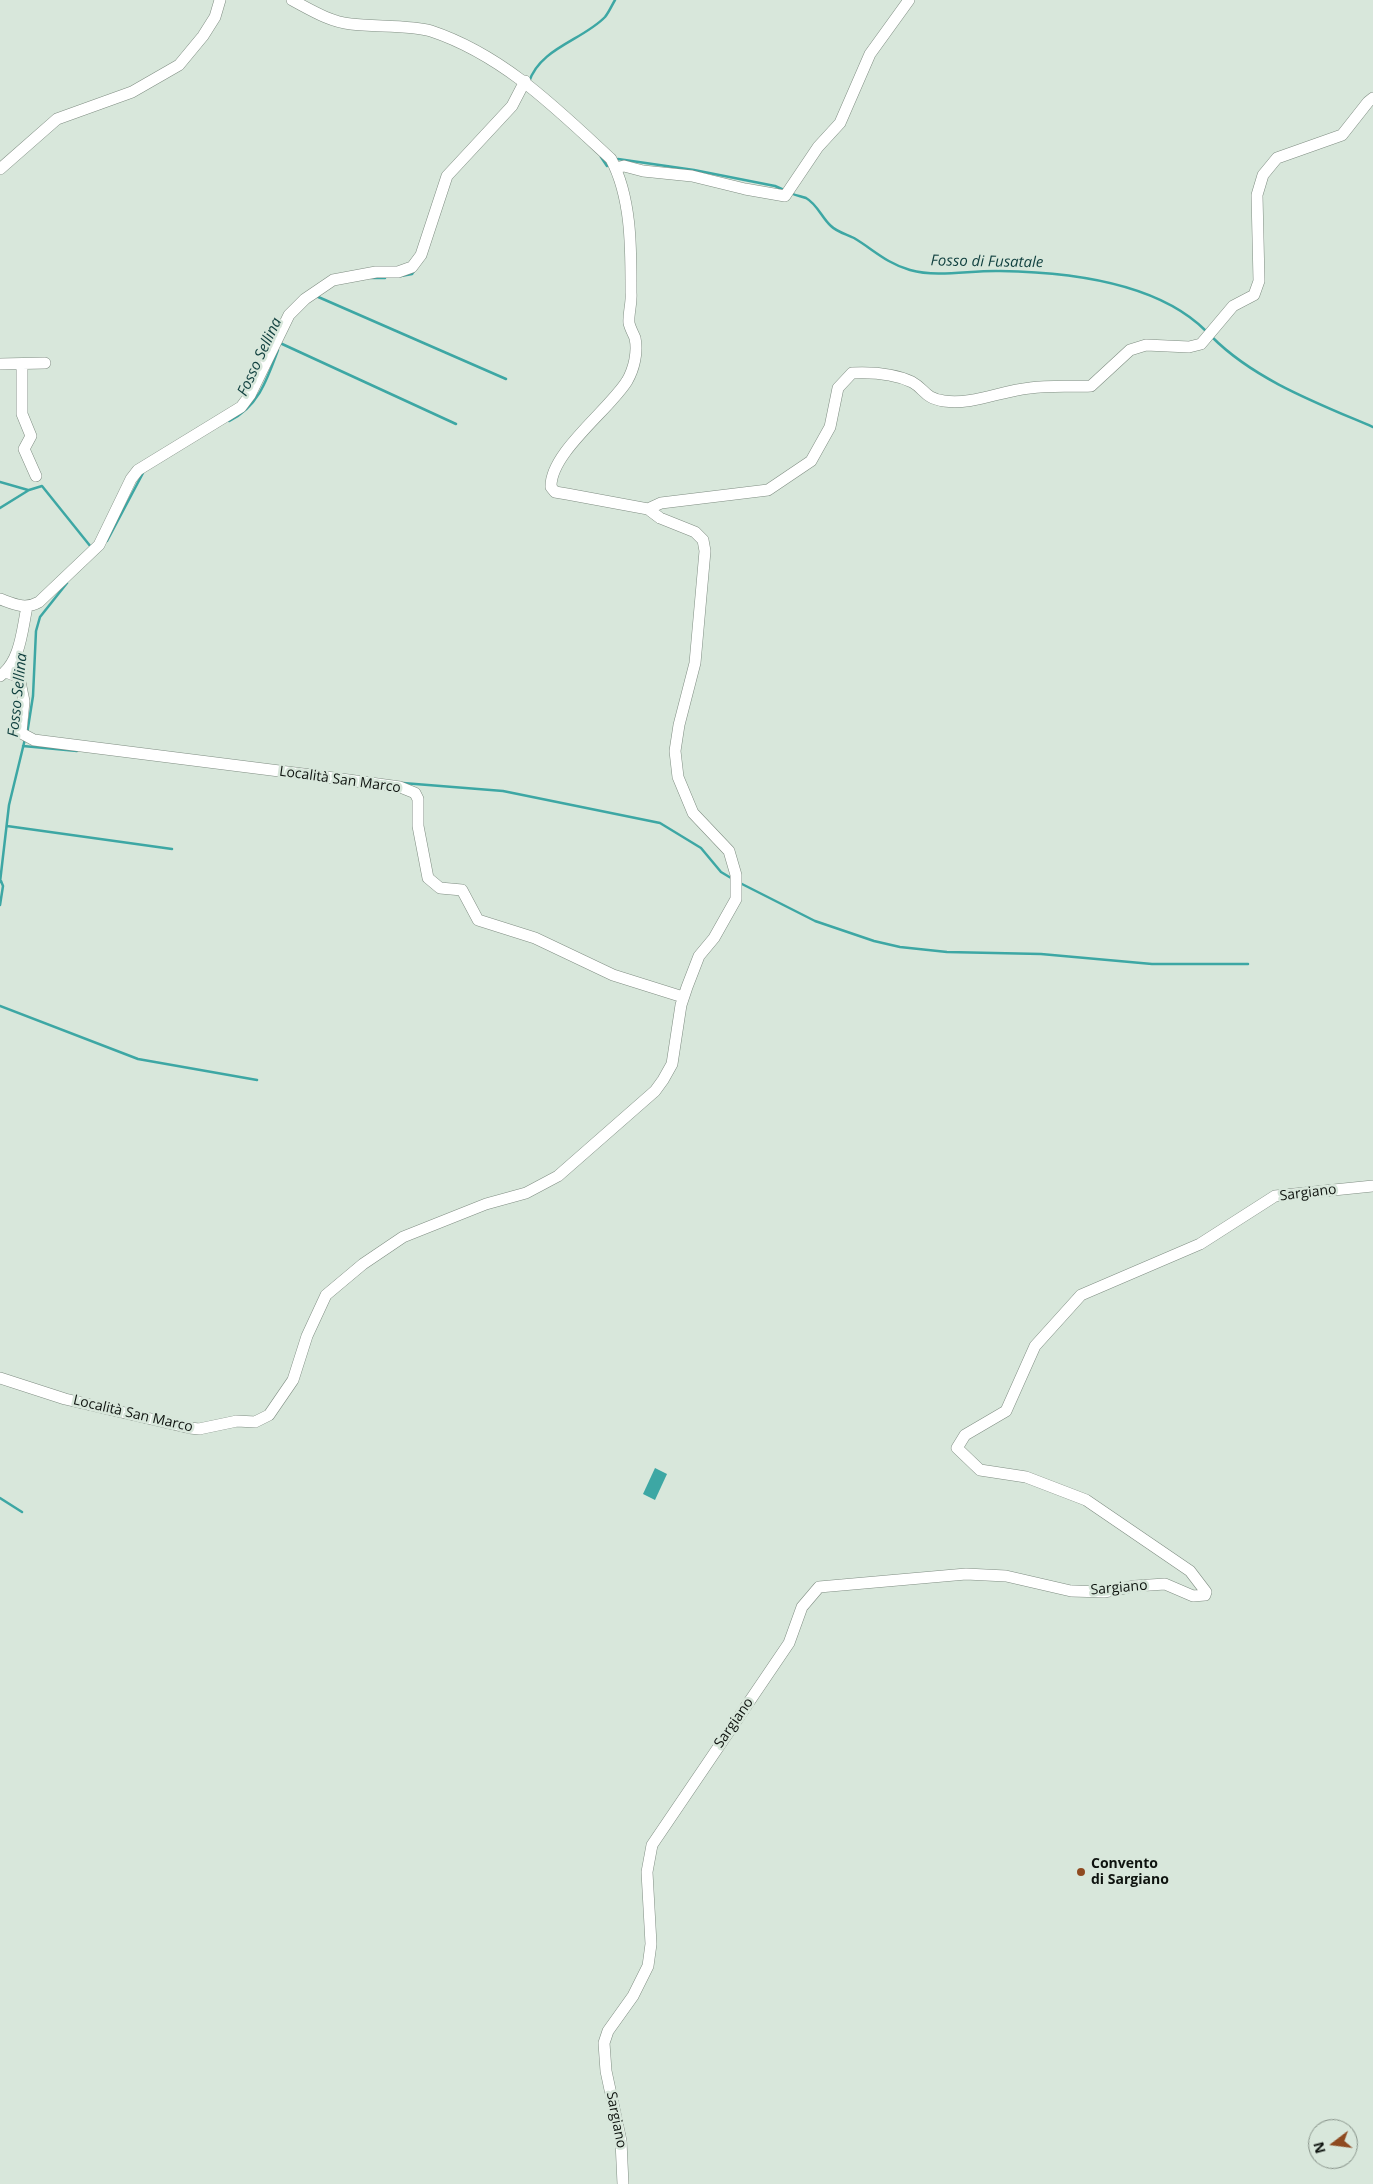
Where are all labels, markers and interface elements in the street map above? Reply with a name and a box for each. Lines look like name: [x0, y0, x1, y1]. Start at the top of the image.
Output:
water label: Fosso di Fusatale: [931, 252, 1043, 272]
water label: Fosso Sellina: [234, 315, 286, 399]
water label: Fosso Sellina: [5, 652, 31, 738]
street label: Località San Marco: [278, 763, 402, 797]
street label: Sargiano: [1279, 1181, 1337, 1205]
street label: Località San Marco: [71, 1392, 195, 1436]
street label: Sargiano: [1090, 1577, 1148, 1599]
street label: Sargiano: [711, 1695, 757, 1751]
place label: Convento di Sargiano: [1091, 1856, 1169, 1888]
marker: Convento di Sargiano: [1075, 1866, 1087, 1878]
street label: Sargiano: [602, 2090, 630, 2150]
north arrow: [1308, 2119, 1358, 2169]
text: N: [1308, 2140, 1330, 2156]

